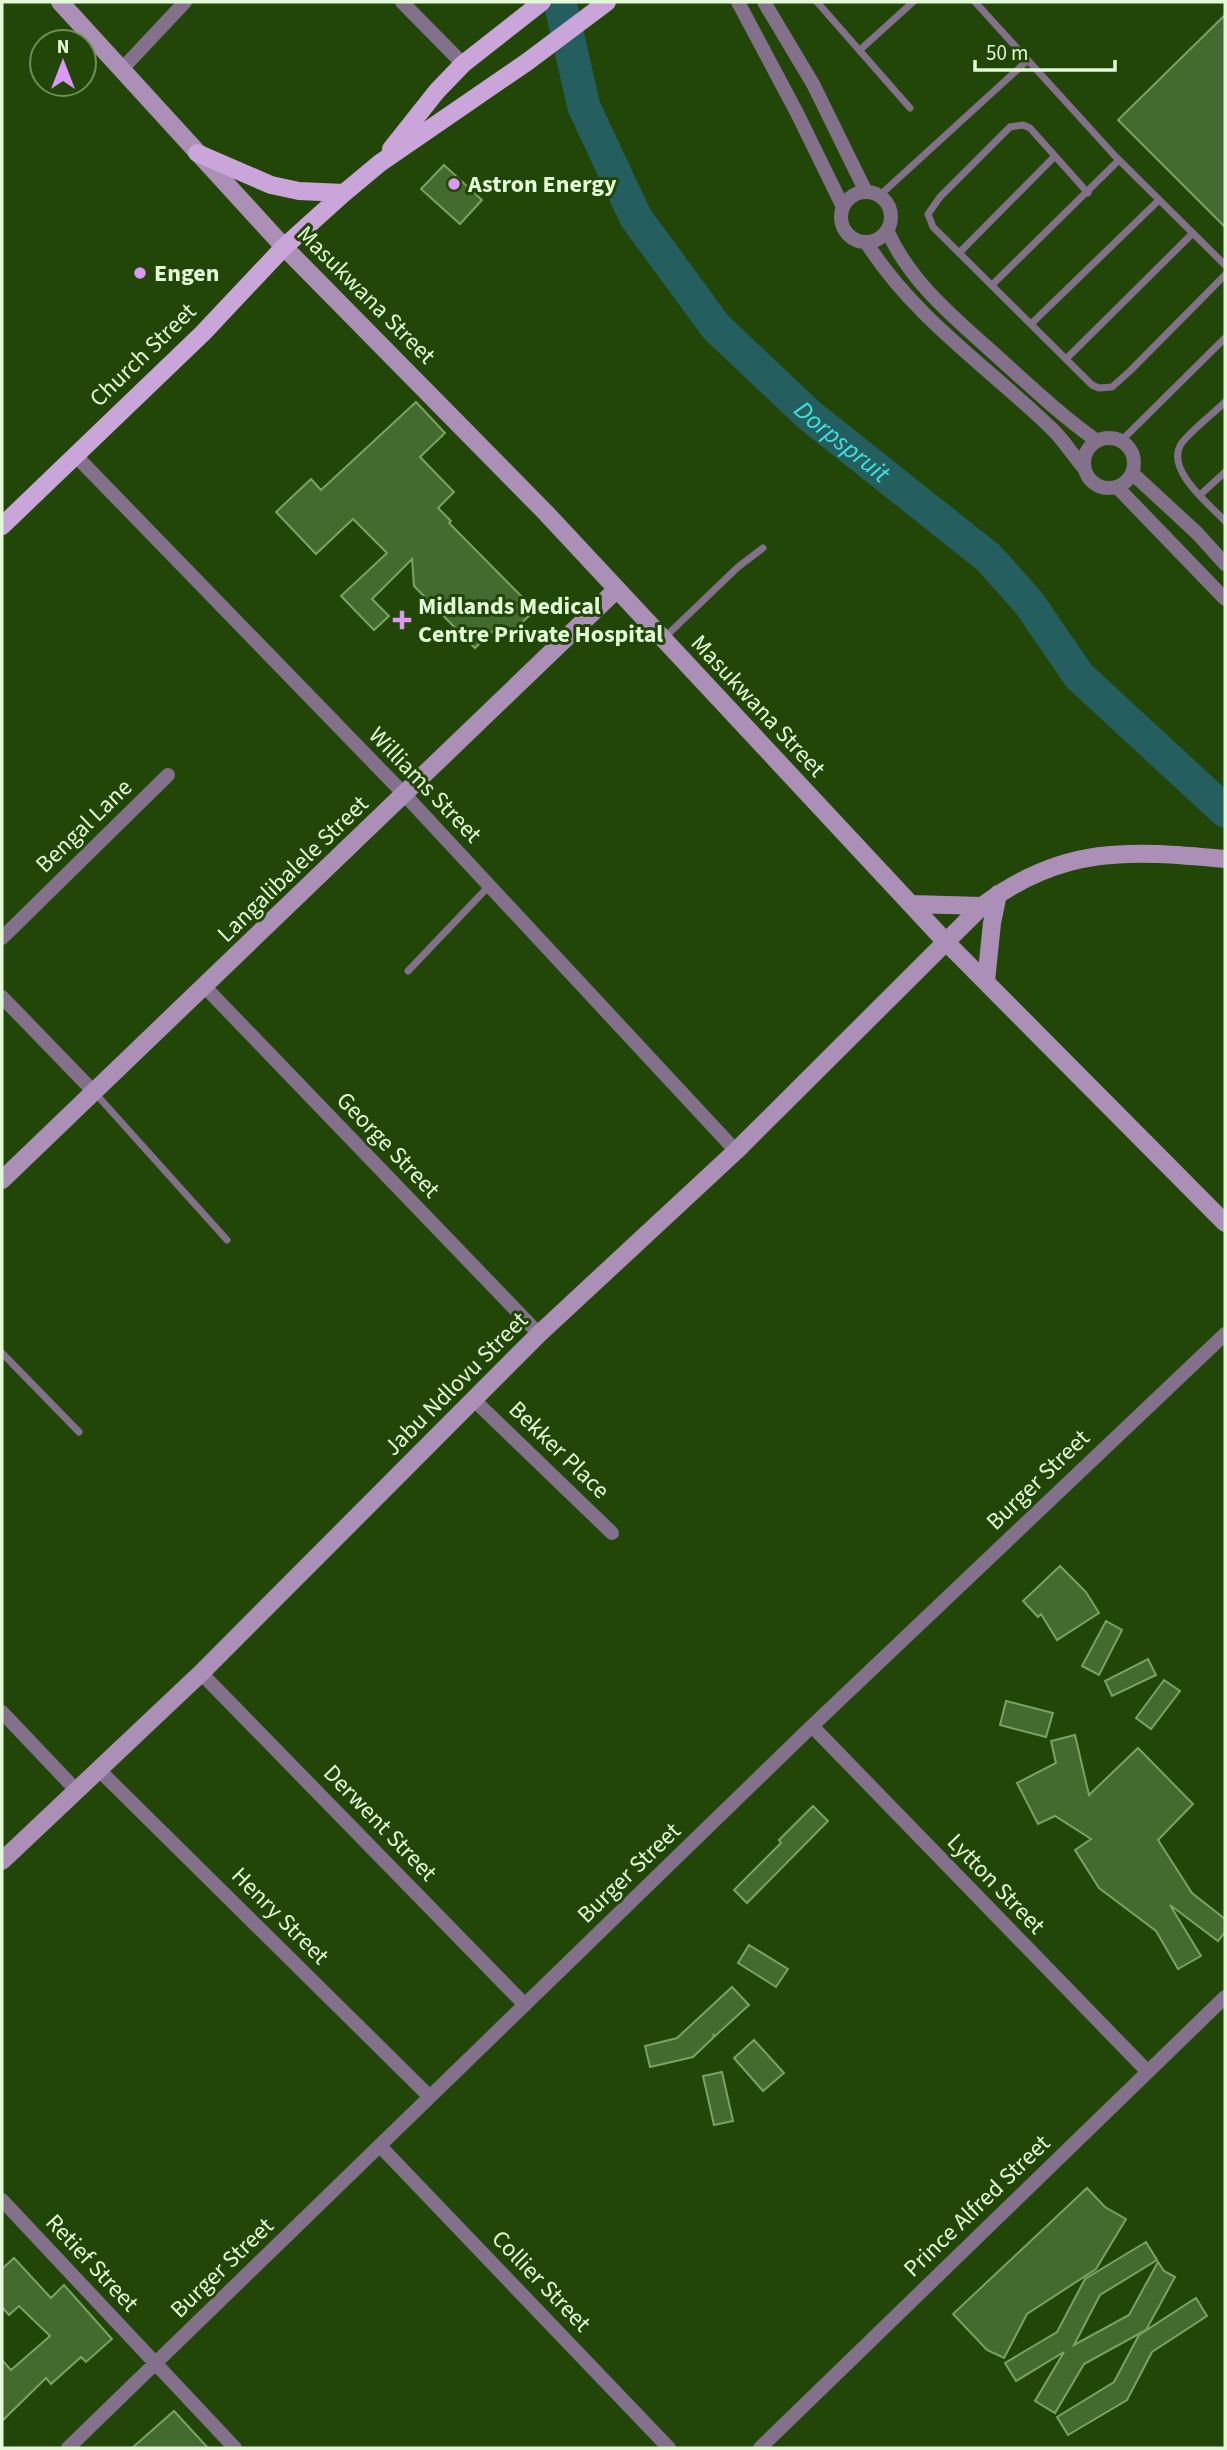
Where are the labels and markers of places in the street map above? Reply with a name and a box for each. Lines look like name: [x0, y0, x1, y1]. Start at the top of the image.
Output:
place label: Astron Energy: [467, 167, 617, 202]
marker: Astron Energy: [446, 176, 462, 192]
place label: Engen: [154, 256, 219, 291]
marker: Engen: [132, 265, 148, 281]
place label: Midlands Medical Centre Private Hospital: [418, 589, 663, 652]
marker: Midlands Medical Centre Private Hospital: [392, 610, 412, 630]

